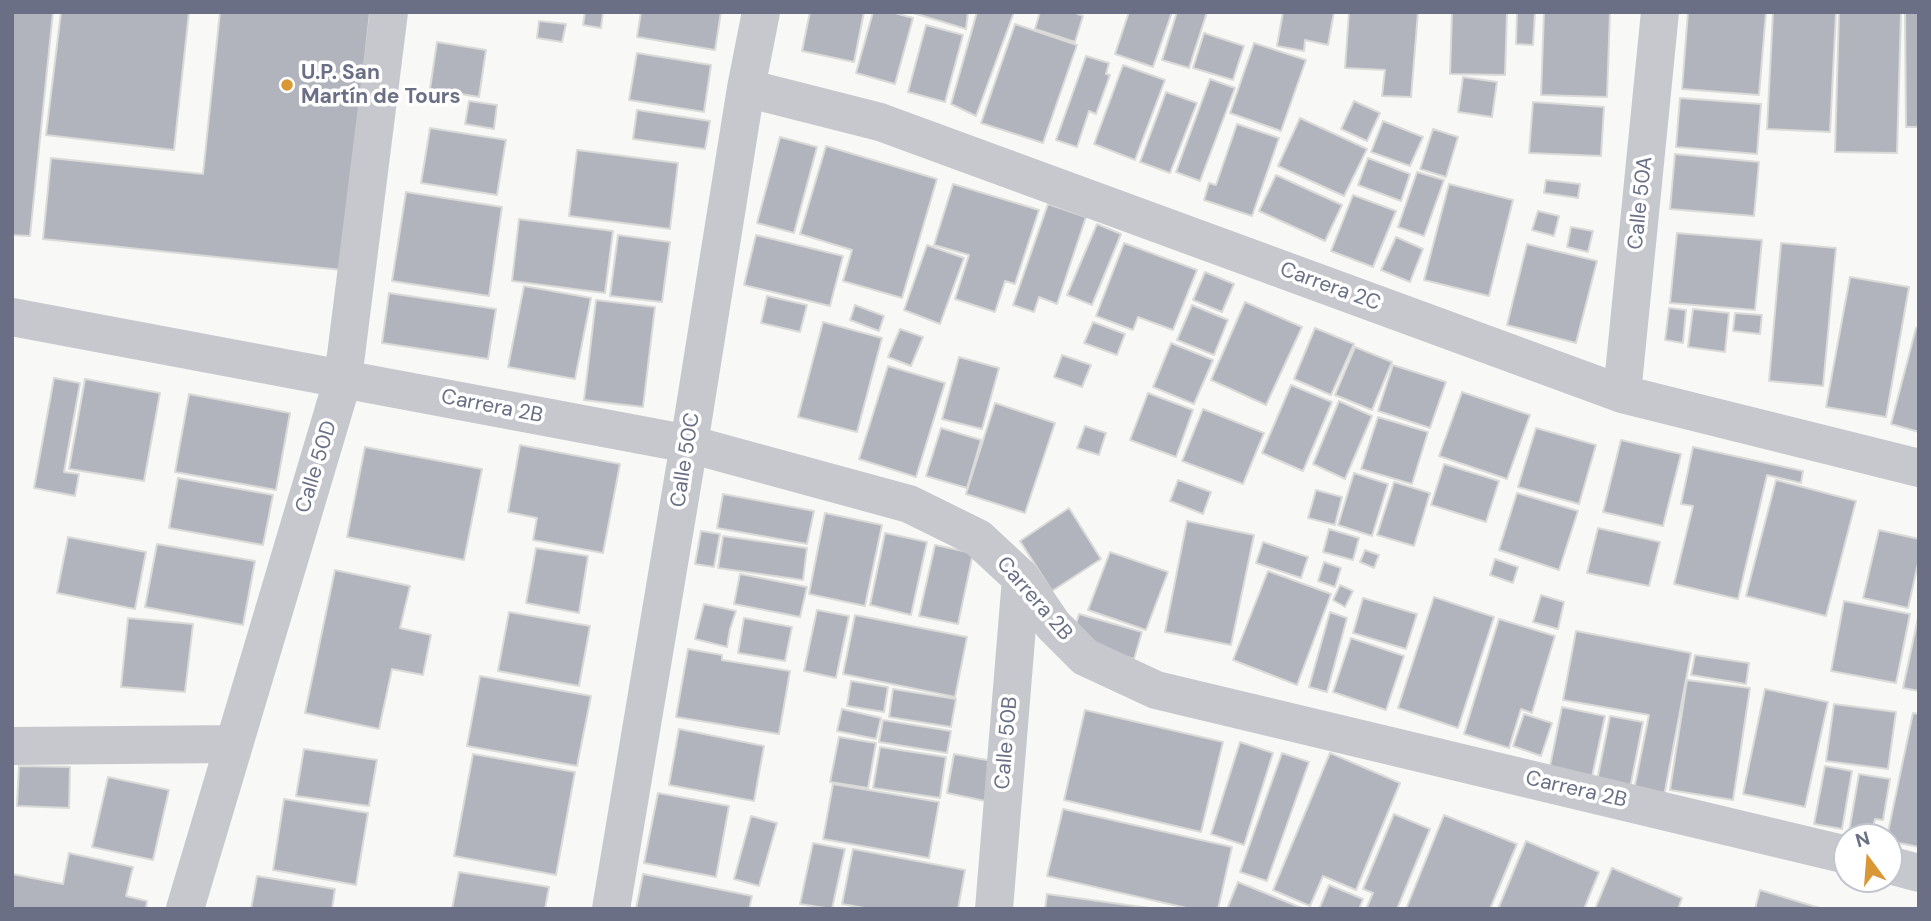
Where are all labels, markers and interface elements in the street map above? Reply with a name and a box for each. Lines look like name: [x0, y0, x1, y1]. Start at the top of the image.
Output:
place label: U.P. San Martín de Tours: [301, 60, 461, 110]
marker: U.P. San Martín de Tours: [279, 77, 295, 93]
street label: Calle 50A: [1624, 155, 1658, 251]
street label: Carrera 2C: [1276, 257, 1384, 317]
street label: Carrera 2B: [439, 385, 545, 429]
street label: Calle 50C: [666, 411, 706, 509]
street label: Calle 50D: [291, 418, 343, 516]
street label: Carrera 2B: [991, 552, 1077, 646]
street label: Calle 50B: [990, 695, 1024, 791]
street label: Carrera 2B: [1523, 766, 1629, 814]
north arrow: [1833, 823, 1903, 893]
text: N: [1853, 825, 1873, 853]

